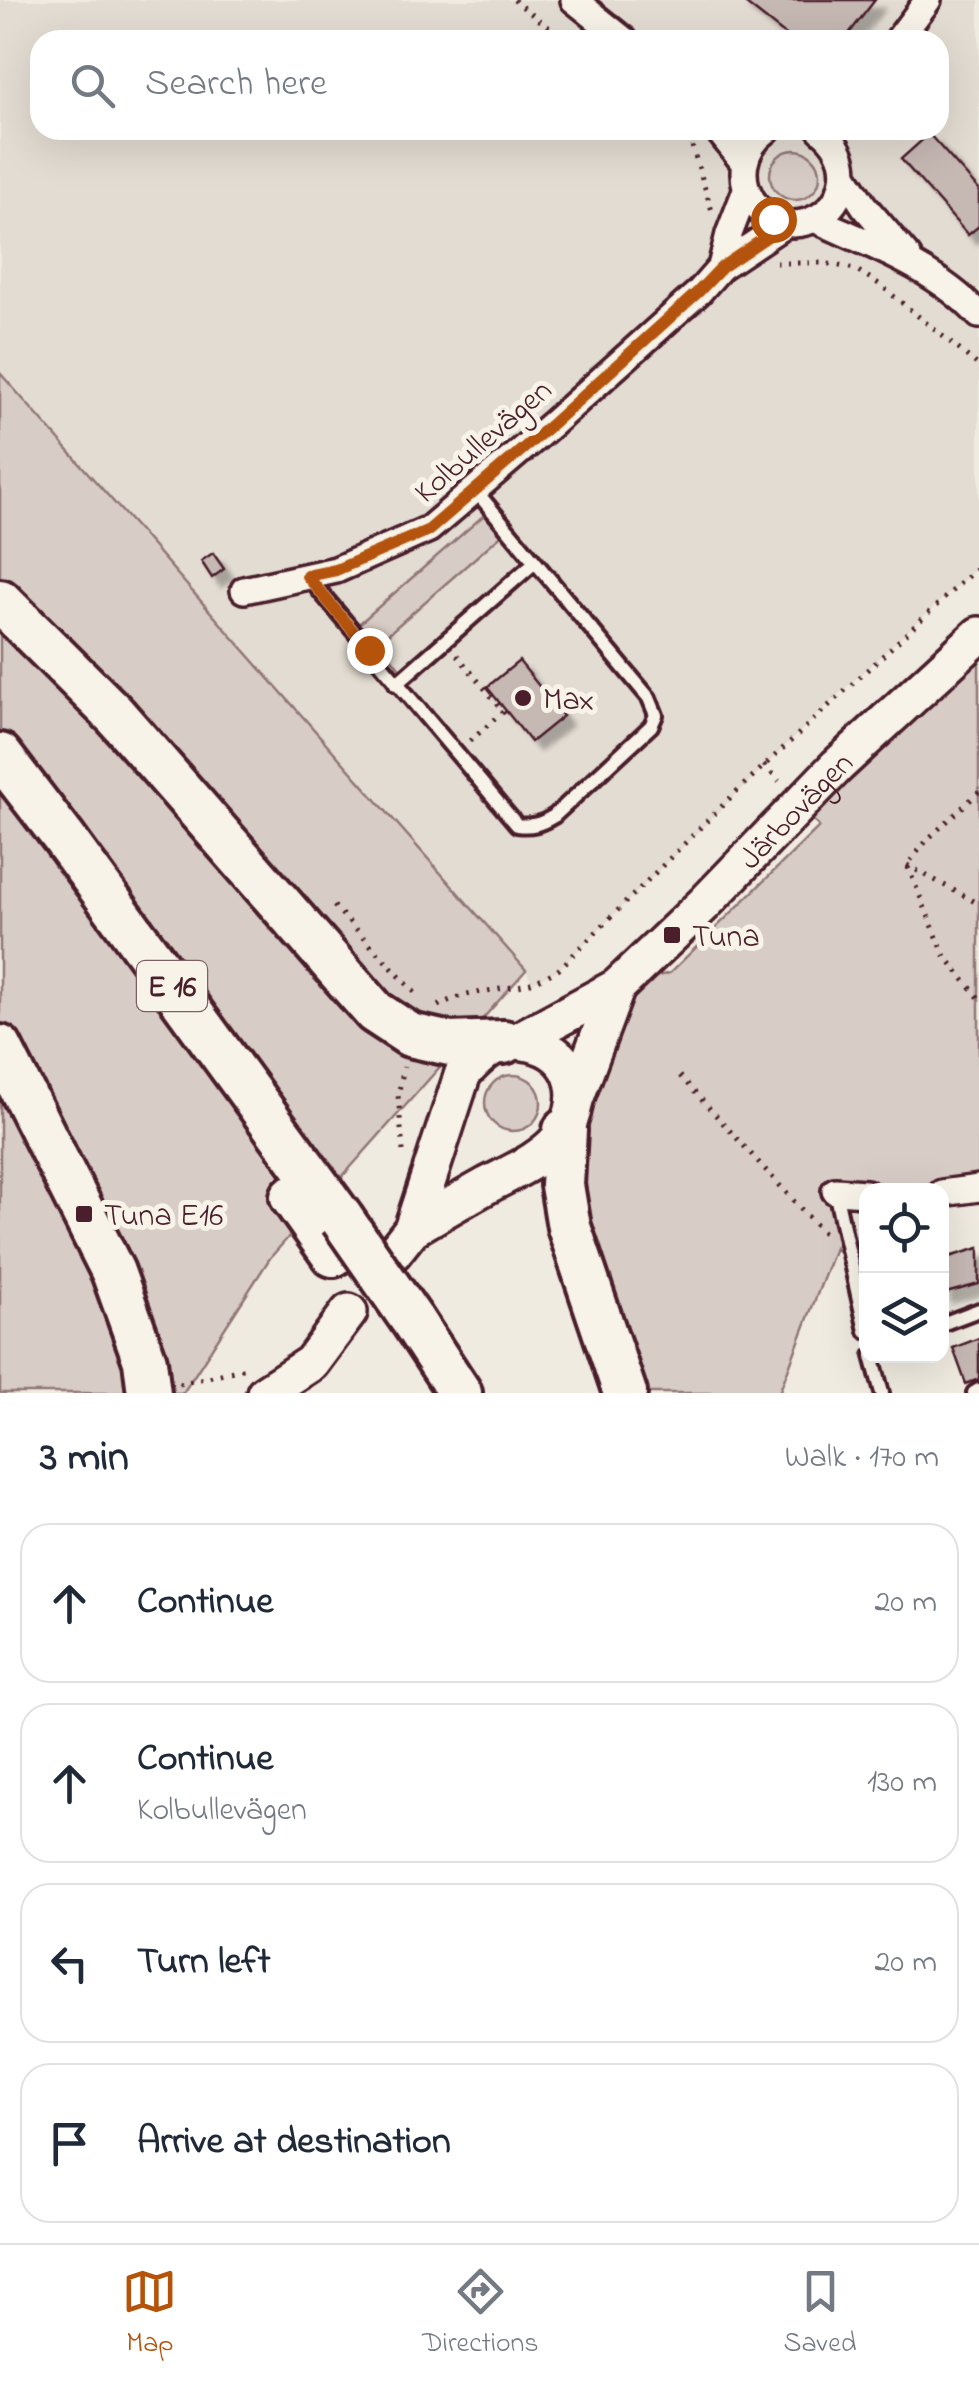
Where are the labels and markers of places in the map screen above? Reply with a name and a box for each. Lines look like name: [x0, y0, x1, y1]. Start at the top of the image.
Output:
place label: Max: [543, 678, 594, 725]
marker: Max: [512, 687, 534, 709]
place label: Tuna: [692, 915, 760, 962]
marker: Tuna: [661, 924, 683, 946]
place label: Tuna E16: [104, 1194, 223, 1241]
marker: Tuna E16: [73, 1203, 95, 1225]

